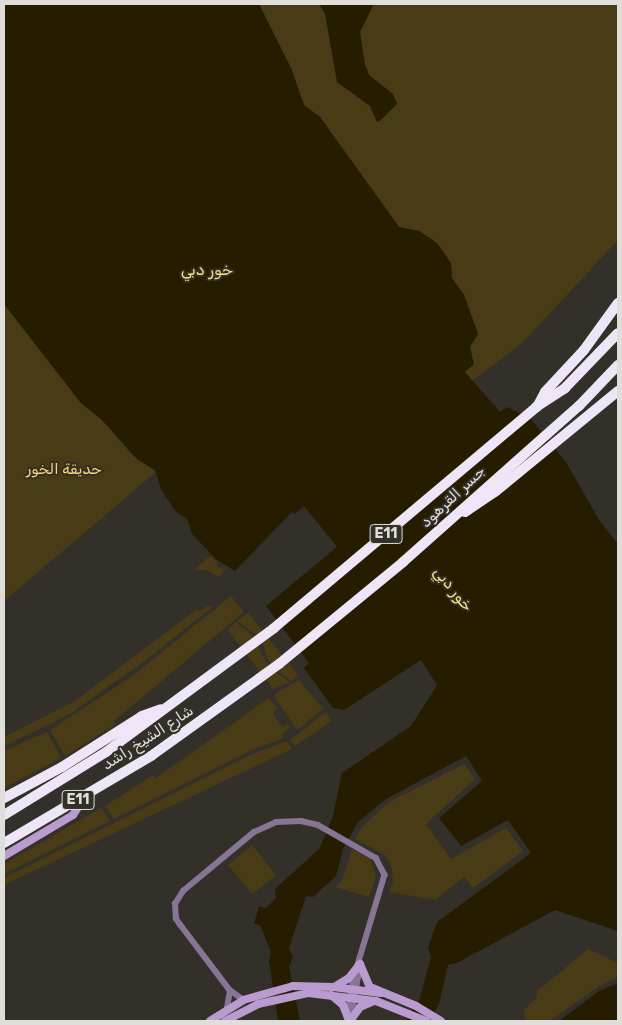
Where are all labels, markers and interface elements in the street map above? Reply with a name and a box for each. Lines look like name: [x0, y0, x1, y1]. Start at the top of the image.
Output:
water label: خور دبي: [181, 260, 233, 280]
park label: حديقة الخور: [26, 461, 102, 479]
street label: جسر القرهود: [417, 462, 489, 532]
road number: E11: [368, 522, 404, 546]
water label: خور دبي: [429, 563, 477, 615]
street label: شارع الشيخ راشد: [99, 702, 197, 774]
road number: E11: [60, 788, 96, 812]

